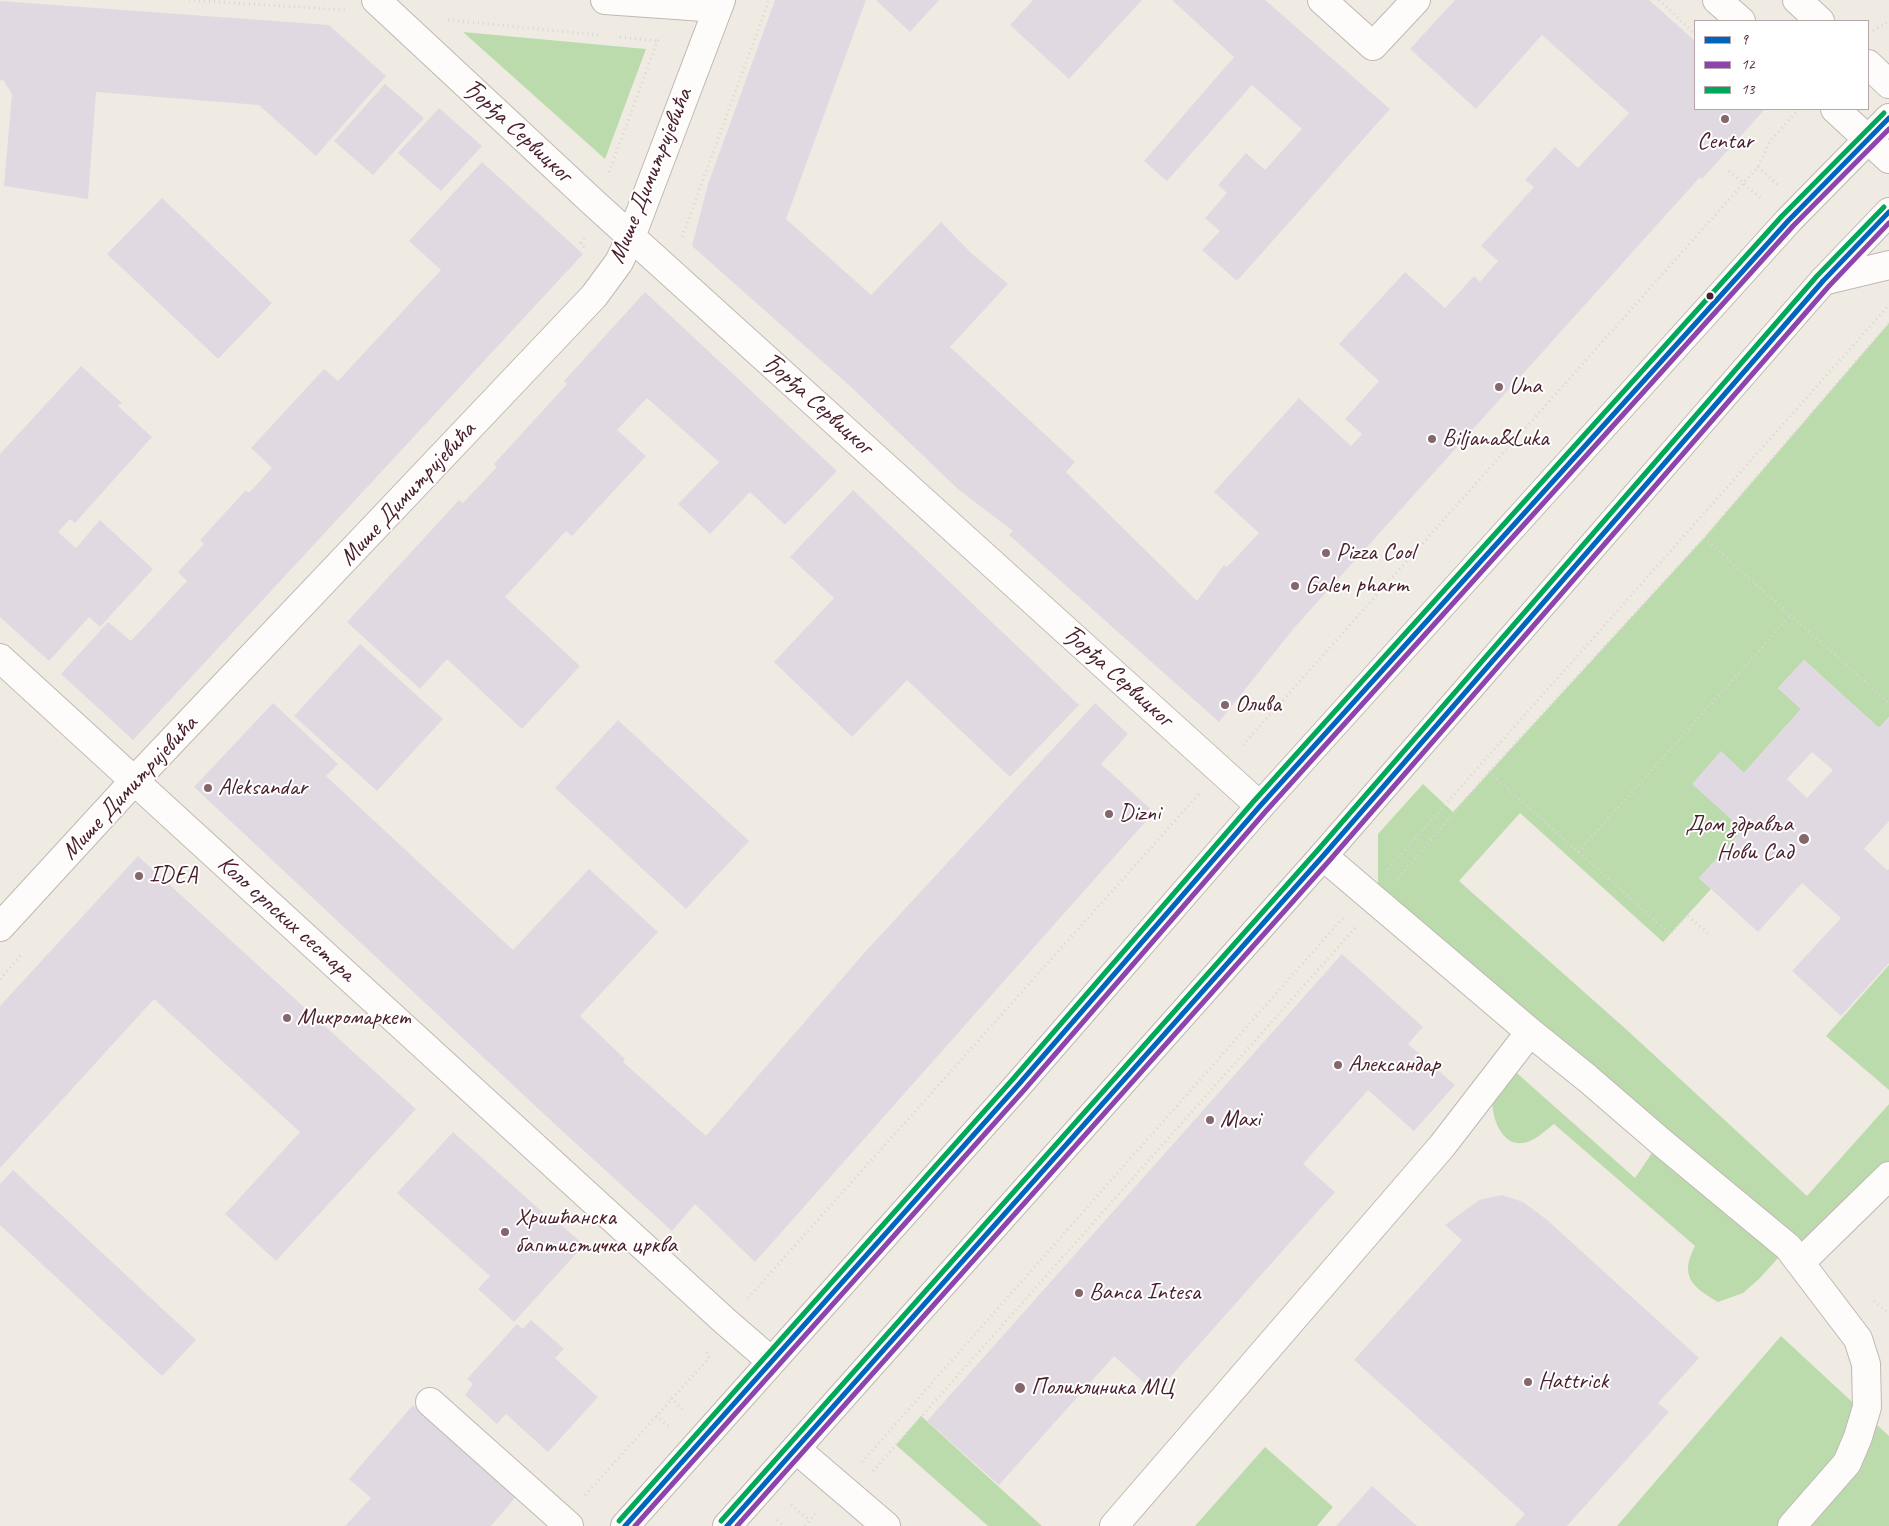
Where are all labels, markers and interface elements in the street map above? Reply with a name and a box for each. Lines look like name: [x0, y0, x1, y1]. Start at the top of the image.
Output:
legend: [1694, 20, 1869, 110]
text: 9: [1741, 30, 1748, 49]
text: 12: [1741, 55, 1755, 74]
street label: Ђорђа Сервицког: [457, 73, 577, 189]
text: 13: [1741, 80, 1755, 99]
street label: Мише Димитријевића: [603, 84, 699, 268]
marker: Centar: [1719, 113, 1731, 125]
place label: Centar: [1697, 128, 1753, 156]
unlabelled marker: [1705, 291, 1715, 301]
street label: Ђорђа Сервицког: [756, 347, 878, 461]
place label: Una: [1509, 373, 1542, 401]
marker: Una: [1493, 381, 1505, 393]
street label: Мише Димитријевића: [334, 416, 482, 572]
place label: Biljana&Luka: [1442, 425, 1549, 453]
marker: Biljana&Luka: [1426, 433, 1438, 445]
place label: Pizza Cool: [1336, 539, 1415, 567]
marker: Pizza Cool: [1320, 547, 1332, 559]
place label: Galen pharm: [1305, 572, 1408, 600]
marker: Galen pharm: [1289, 580, 1301, 592]
street label: Ђорђа Сервицког: [1056, 619, 1178, 733]
place label: Олива: [1235, 691, 1281, 719]
marker: Олива: [1219, 699, 1231, 711]
street label: Мише Димитријевића: [56, 710, 204, 866]
place label: Aleksandar: [218, 774, 307, 802]
marker: Aleksandar: [202, 782, 214, 794]
place label: Dizni: [1119, 800, 1161, 828]
marker: Dizni: [1103, 808, 1115, 820]
place label: Дом здравља Нови Сад: [1685, 811, 1793, 867]
marker: Дом здравља Нови Сад: [1797, 832, 1811, 846]
street label: Коло српских сестара: [211, 850, 361, 988]
place label: IDEA: [149, 862, 198, 890]
marker: IDEA: [133, 870, 145, 882]
place label: Микромаркет: [297, 1004, 411, 1032]
marker: Микромаркет: [281, 1012, 293, 1024]
place label: Александар: [1348, 1051, 1440, 1079]
marker: Александар: [1332, 1059, 1344, 1071]
place label: Maxi: [1220, 1106, 1260, 1134]
marker: Maxi: [1204, 1114, 1216, 1126]
place label: Хришћанска баптистичка црква: [515, 1204, 677, 1260]
marker: Хришћанска баптистичка црква: [499, 1226, 511, 1238]
place label: Banca Intesa: [1089, 1279, 1200, 1307]
marker: Banca Intesa: [1073, 1287, 1085, 1299]
place label: Hattrick: [1538, 1368, 1608, 1396]
place label: Поликлиника МЦ: [1031, 1374, 1174, 1402]
marker: Hattrick: [1522, 1376, 1534, 1388]
marker: Поликлиника МЦ: [1013, 1381, 1027, 1395]

